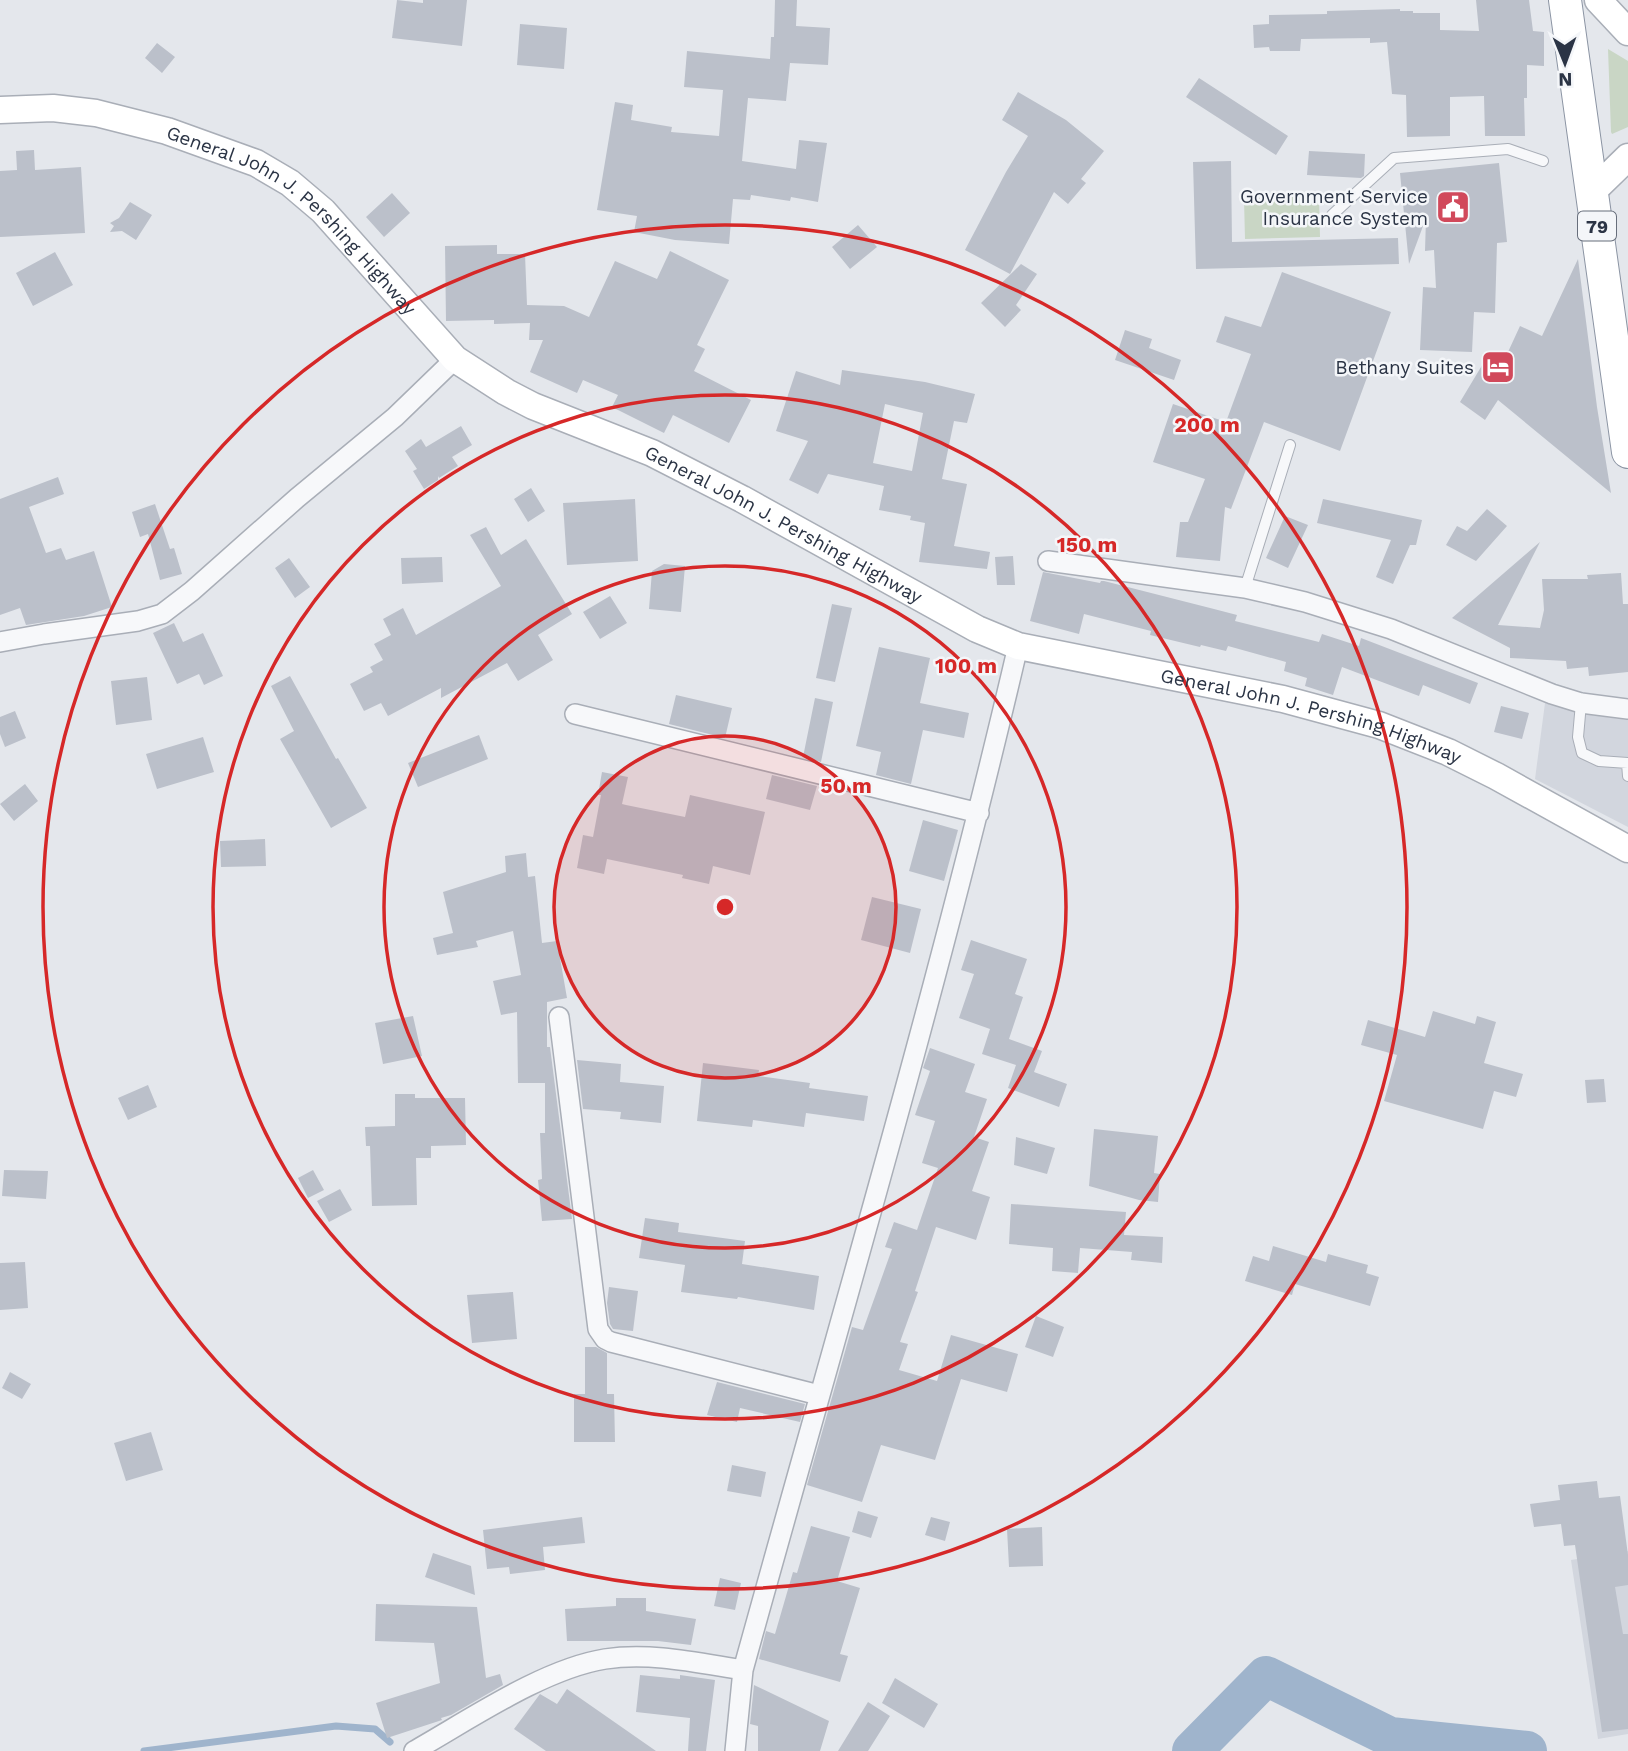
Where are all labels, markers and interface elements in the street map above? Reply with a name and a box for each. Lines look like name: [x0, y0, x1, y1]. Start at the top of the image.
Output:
north arrow: [1530, 28, 1600, 98]
text: N: [1558, 68, 1573, 91]
street label: General John J. Pershing Highway: [164, 120, 422, 320]
place label: Government Service Insurance System: [1240, 185, 1428, 230]
public building icon: Government Service Insurance System: [1434, 188, 1472, 226]
road number: 79: [1578, 211, 1616, 240]
hotel icon: Bethany Suites: [1479, 348, 1517, 386]
place label: Bethany Suites: [1335, 356, 1474, 379]
text: 200 m: [1174, 412, 1240, 437]
street label: General John J. Pershing Highway: [641, 440, 927, 608]
text: 150 m: [1057, 532, 1117, 557]
text: 100 m: [935, 653, 997, 678]
street label: General John J. Pershing Highway: [1159, 663, 1466, 769]
text: 50 m: [820, 773, 872, 798]
centre of rings: [713, 895, 737, 919]

